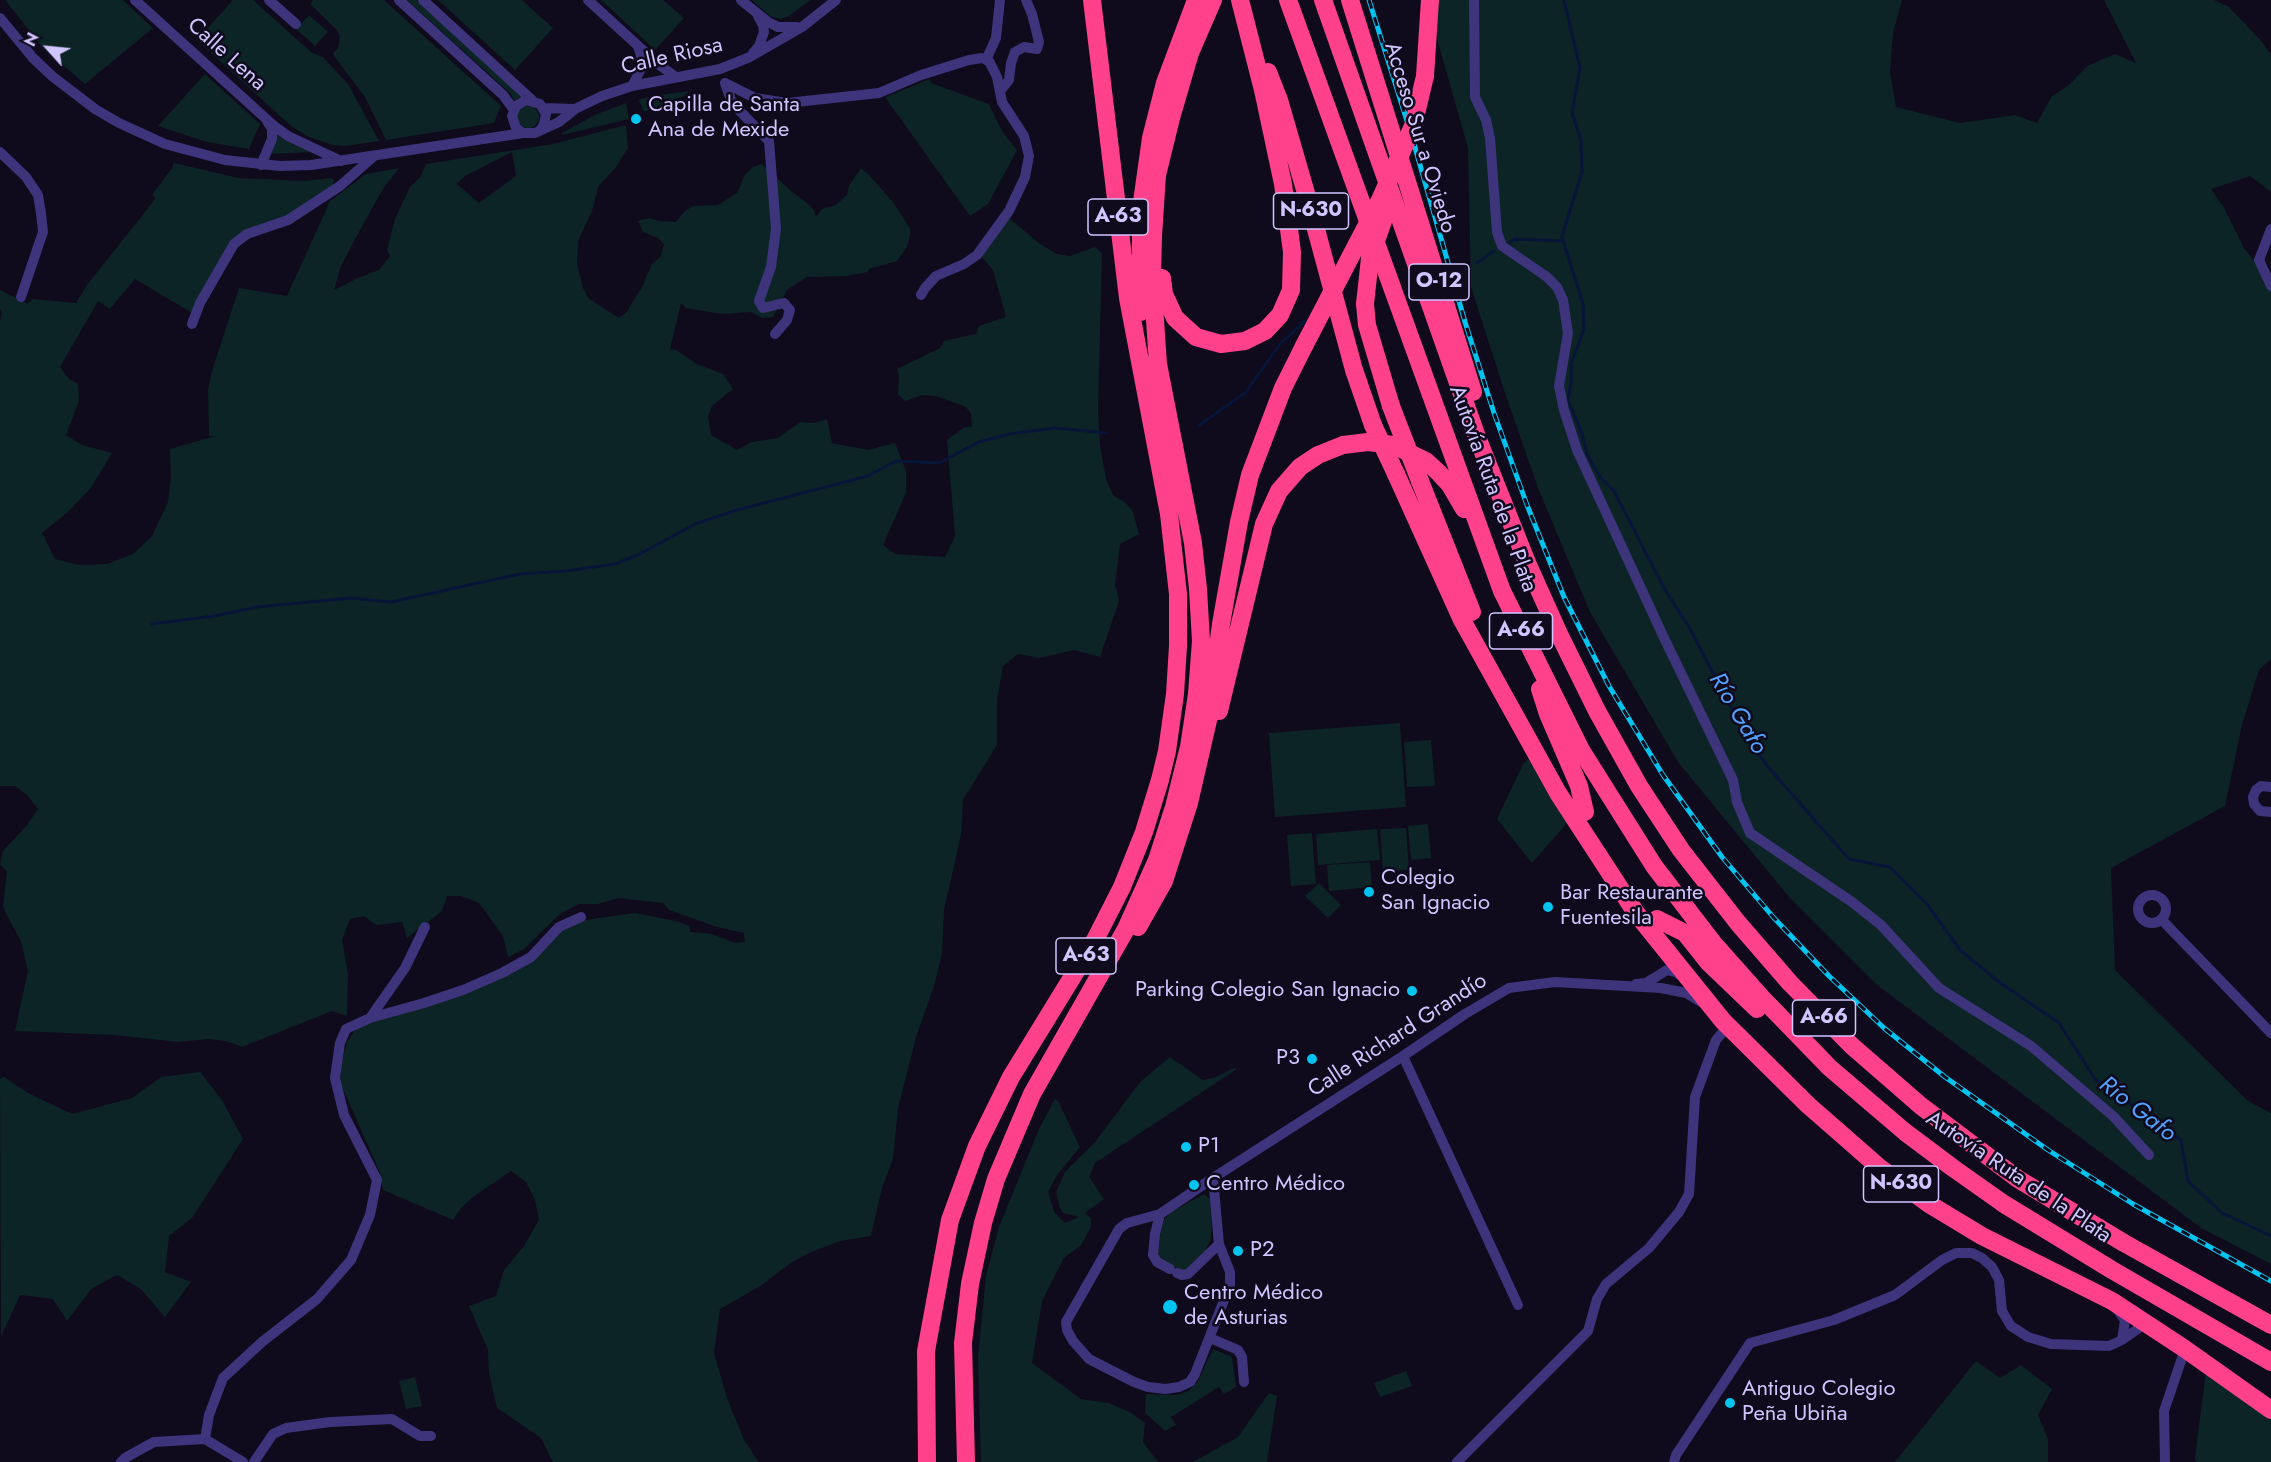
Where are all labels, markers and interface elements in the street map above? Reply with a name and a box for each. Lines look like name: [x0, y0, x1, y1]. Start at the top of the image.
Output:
street label: Calle Lena: [181, 13, 271, 97]
north arrow: [18, 18, 78, 78]
text: N: [18, 29, 45, 50]
street label: Calle Riosa: [619, 33, 725, 81]
street label: Acceso Sur a Oviedo: [1377, 39, 1461, 237]
place label: Capilla de Santa Ana de Mexide: [648, 93, 800, 144]
marker: Capilla de Santa Ana de Mexide: [629, 112, 643, 126]
road number: N-630: [1274, 193, 1348, 229]
road number: A-63: [1088, 199, 1148, 235]
road number: O-12: [1409, 264, 1469, 300]
street label: Autovía Ruta de la Plata: [1442, 382, 1542, 596]
road number: A-66: [1490, 613, 1552, 649]
water label: Río Gafo: [1702, 668, 1772, 760]
place label: Colegio San Ignacio: [1381, 866, 1490, 918]
place label: Bar Restaurante Fuentesila: [1560, 881, 1703, 932]
marker: Colegio San Ignacio: [1362, 885, 1376, 899]
marker: Bar Restaurante Fuentesila: [1541, 900, 1555, 914]
road number: A-63: [1056, 938, 1116, 974]
street label: Calle Richard Grandío: [1304, 968, 1492, 1104]
place label: Parking Colegio San Ignacio: [1135, 978, 1400, 1004]
marker: Parking Colegio San Ignacio: [1405, 984, 1419, 998]
road number: A-66: [1792, 1000, 1856, 1036]
place label: P3: [1276, 1046, 1300, 1072]
marker: P3: [1305, 1052, 1319, 1066]
water label: Río Gafo: [2093, 1071, 2181, 1149]
street label: Autovía Ruta de la Plata: [1920, 1106, 2116, 1250]
place label: P1: [1198, 1134, 1220, 1160]
marker: P1: [1179, 1140, 1193, 1154]
road number: N-630: [1864, 1166, 1938, 1202]
place label: Centro Médico: [1206, 1172, 1345, 1198]
marker: Centro Médico: [1187, 1178, 1201, 1192]
place label: P2: [1250, 1238, 1275, 1264]
marker: P2: [1231, 1244, 1245, 1258]
place label: Centro Médico de Asturias: [1184, 1281, 1323, 1332]
marker: Centro Médico de Asturias: [1161, 1298, 1179, 1316]
place label: Antiguo Colegio Peña Ubiña: [1742, 1377, 1896, 1428]
marker: Antiguo Colegio Peña Ubiña: [1723, 1396, 1737, 1410]

